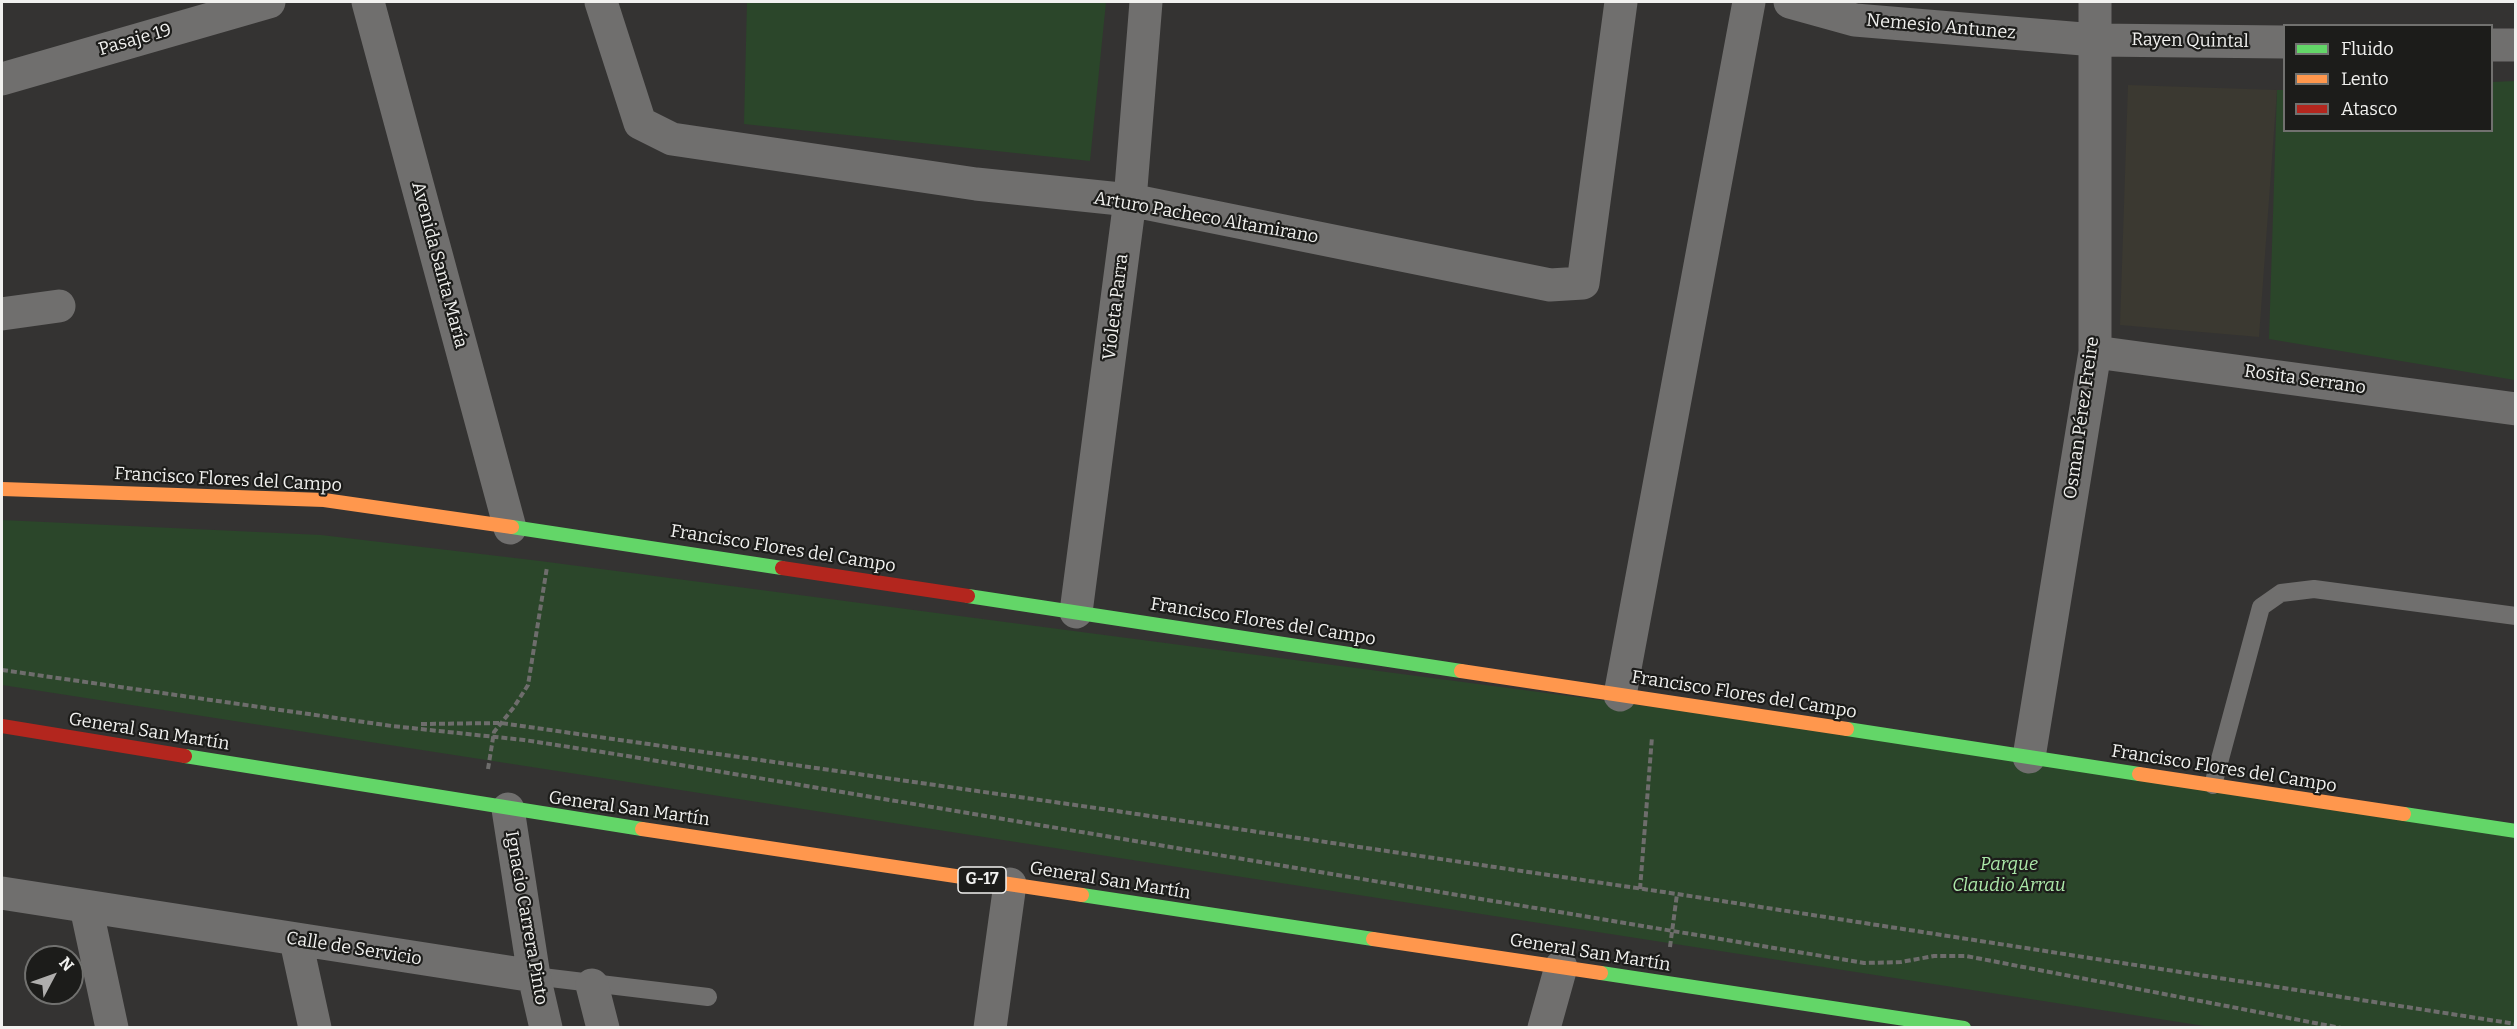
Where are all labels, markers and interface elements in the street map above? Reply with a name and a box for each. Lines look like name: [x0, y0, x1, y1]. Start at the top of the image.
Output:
street label: Nemesio Antunez: [1865, 10, 2017, 44]
street label: Pasaje 19: [96, 19, 174, 61]
legend: [2283, 24, 2493, 132]
street label: Rayen Quintal: [2131, 29, 2249, 53]
text: Fluido: [2341, 38, 2394, 60]
text: Lento: [2341, 68, 2389, 90]
text: Atasco: [2341, 98, 2397, 120]
street label: Avenida Santa María: [406, 180, 472, 350]
street label: Arturo Pacheco Altamirano: [1092, 188, 1320, 248]
street label: Violeta Parra: [1099, 252, 1133, 362]
street label: Osman Pérez Freire: [2060, 335, 2104, 501]
street label: Rosita Serrano: [2243, 361, 2367, 399]
street label: Francisco Flores del Campo: [114, 463, 342, 497]
street label: Francisco Flores del Campo: [669, 521, 897, 577]
street label: Francisco Flores del Campo: [1149, 594, 1377, 650]
street label: Francisco Flores del Campo: [1630, 667, 1858, 723]
street label: General San Martín: [67, 709, 231, 755]
street label: Francisco Flores del Campo: [2110, 741, 2338, 797]
street label: General San Martín: [547, 787, 711, 831]
street label: Ignacio Carrera Pinto: [500, 829, 552, 1007]
park label: Parque Claudio Arrau: [1952, 854, 2066, 896]
street label: General San Martín: [1028, 858, 1192, 904]
road number: G-17: [958, 867, 1006, 893]
street label: Calle de Servicio: [285, 928, 423, 970]
street label: General San Martín: [1508, 930, 1672, 976]
north arrow: [24, 945, 84, 1005]
text: N: [55, 953, 78, 975]

